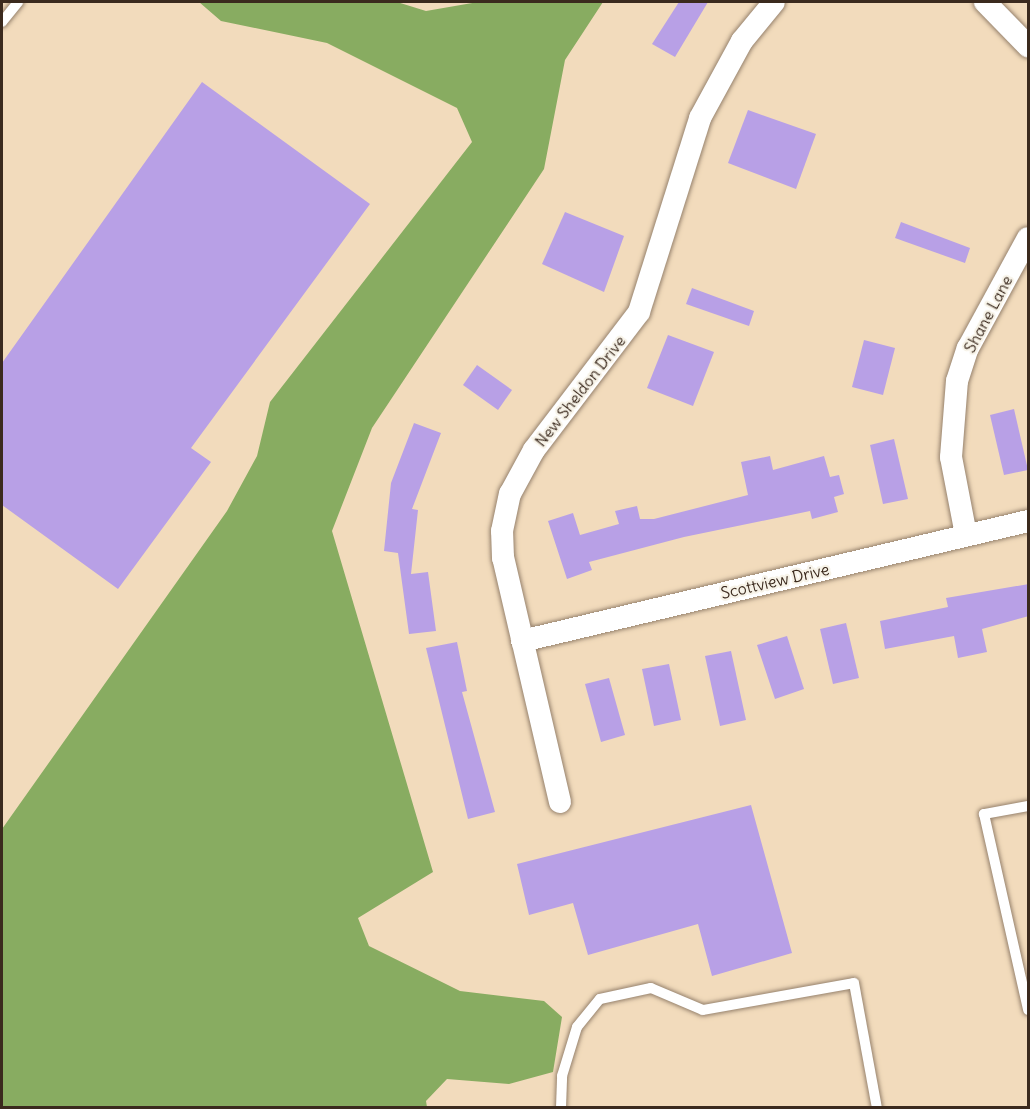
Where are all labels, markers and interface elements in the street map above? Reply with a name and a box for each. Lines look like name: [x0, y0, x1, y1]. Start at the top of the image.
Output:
street label: Shane Lane: [960, 272, 1016, 356]
street label: New Sheldon Drive: [531, 332, 629, 450]
street label: Scottview Drive: [719, 559, 831, 603]

